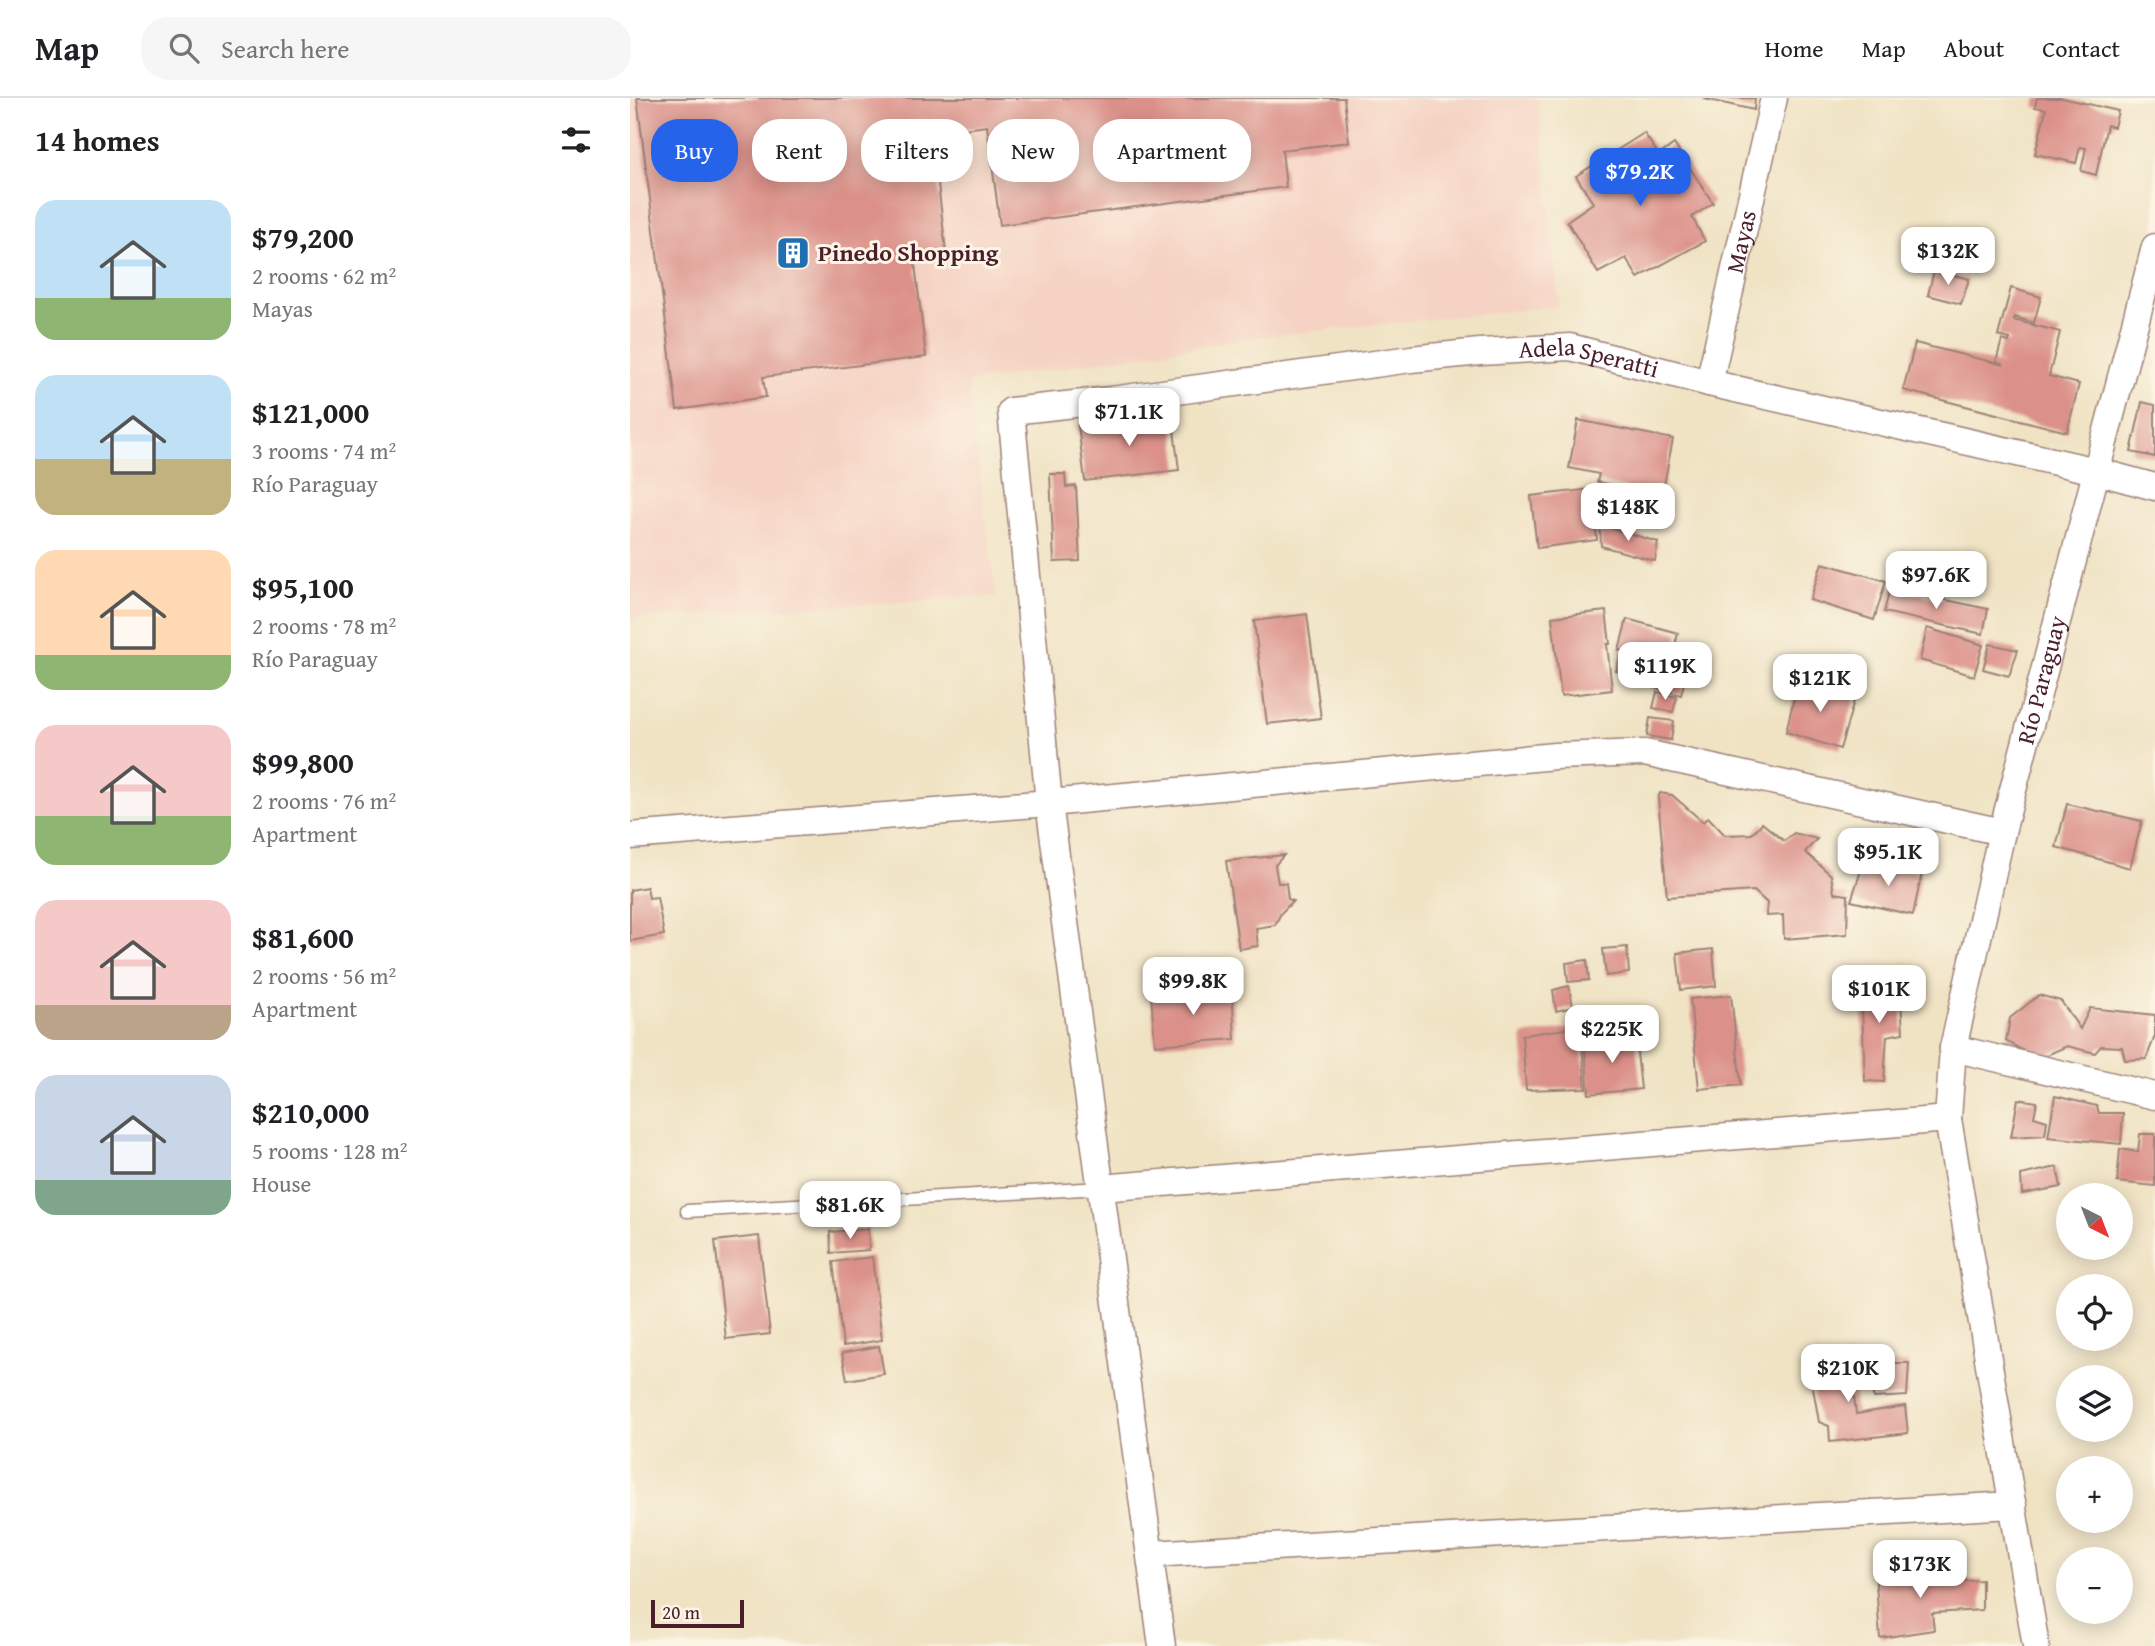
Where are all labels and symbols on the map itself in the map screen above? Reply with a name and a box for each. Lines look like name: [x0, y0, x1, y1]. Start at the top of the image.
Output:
pin: $79.2K: [1583, 148, 1697, 208]
street label: Mayas: [1717, 207, 1765, 276]
pin: $132K: [1899, 228, 1997, 287]
building icon: Pinedo Shopping: [774, 234, 812, 272]
place label: Pinedo Shopping: [818, 235, 999, 270]
street label: Adela Speratti: [1517, 329, 1663, 386]
pin: $71.1K: [1072, 388, 1186, 448]
pin: $148K: [1579, 484, 1677, 543]
pin: $97.6K: [1879, 552, 1993, 611]
street label: Río Paraguay: [2008, 612, 2075, 748]
pin: $119K: [1616, 642, 1714, 702]
pin: $121K: [1771, 654, 1869, 714]
pin: $95.1K: [1831, 828, 1945, 888]
pin: $99.8K: [1136, 958, 1250, 1017]
pin: $101K: [1830, 965, 1928, 1025]
pin: $225K: [1563, 1006, 1661, 1065]
pin: $81.6K: [793, 1182, 907, 1241]
north arrow: [2056, 1183, 2133, 1260]
pin: $210K: [1799, 1344, 1897, 1404]
pin: $173K: [1871, 1540, 1969, 1600]
scale bar: [651, 1597, 744, 1629]

